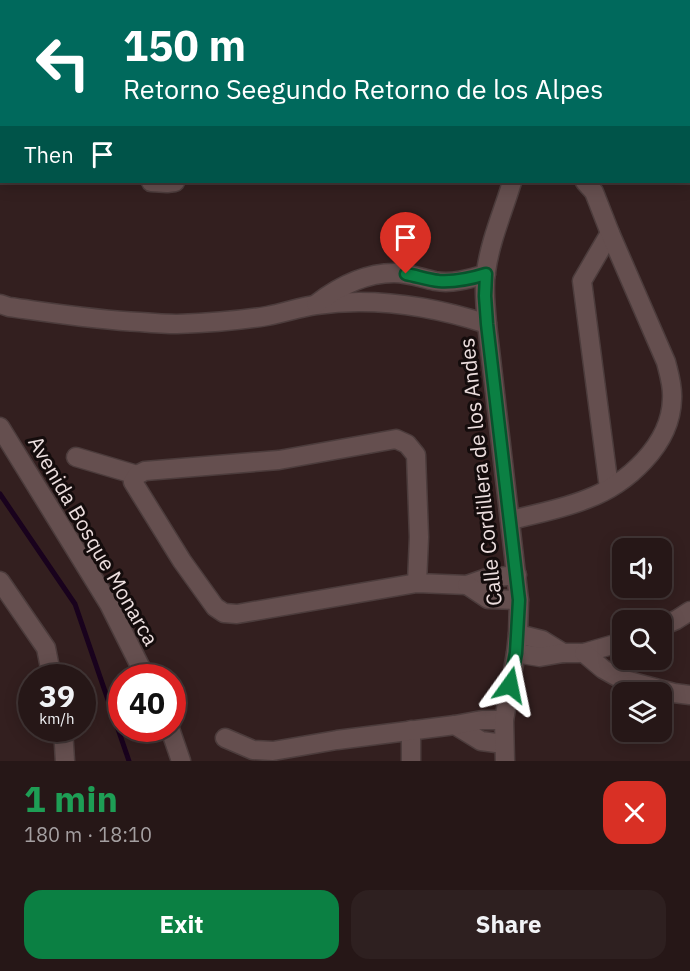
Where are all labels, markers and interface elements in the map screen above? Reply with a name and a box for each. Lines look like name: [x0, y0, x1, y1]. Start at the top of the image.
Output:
text: 150 m: [123, 18, 246, 73]
icon: left: [24, 24, 102, 102]
text: Retorno Seegundo Retorno de los Alpes: [123, 71, 603, 106]
icon: arrive: [86, 138, 119, 171]
text: Then: [24, 140, 74, 169]
pin: [380, 212, 431, 274]
icon: arrive: [389, 221, 422, 254]
street label: Calle Cordillera de los Andes: [452, 337, 508, 607]
street label: Avenida Bosque Monarca: [22, 430, 165, 651]
map controls: [612, 538, 672, 742]
button: sound: [612, 538, 672, 598]
button: search: [612, 610, 672, 670]
position arrow: [478, 653, 542, 717]
speed limit sign: 40: [108, 664, 186, 742]
text: 39: [39, 676, 75, 715]
button: layers: [612, 682, 672, 742]
text: km/h: [39, 709, 75, 728]
text: 1 min: [24, 775, 118, 822]
button: close: [603, 781, 666, 844]
text: 180 m · 18:10: [24, 821, 152, 848]
button: Exit: [24, 890, 339, 959]
button: Share: [351, 890, 666, 959]

